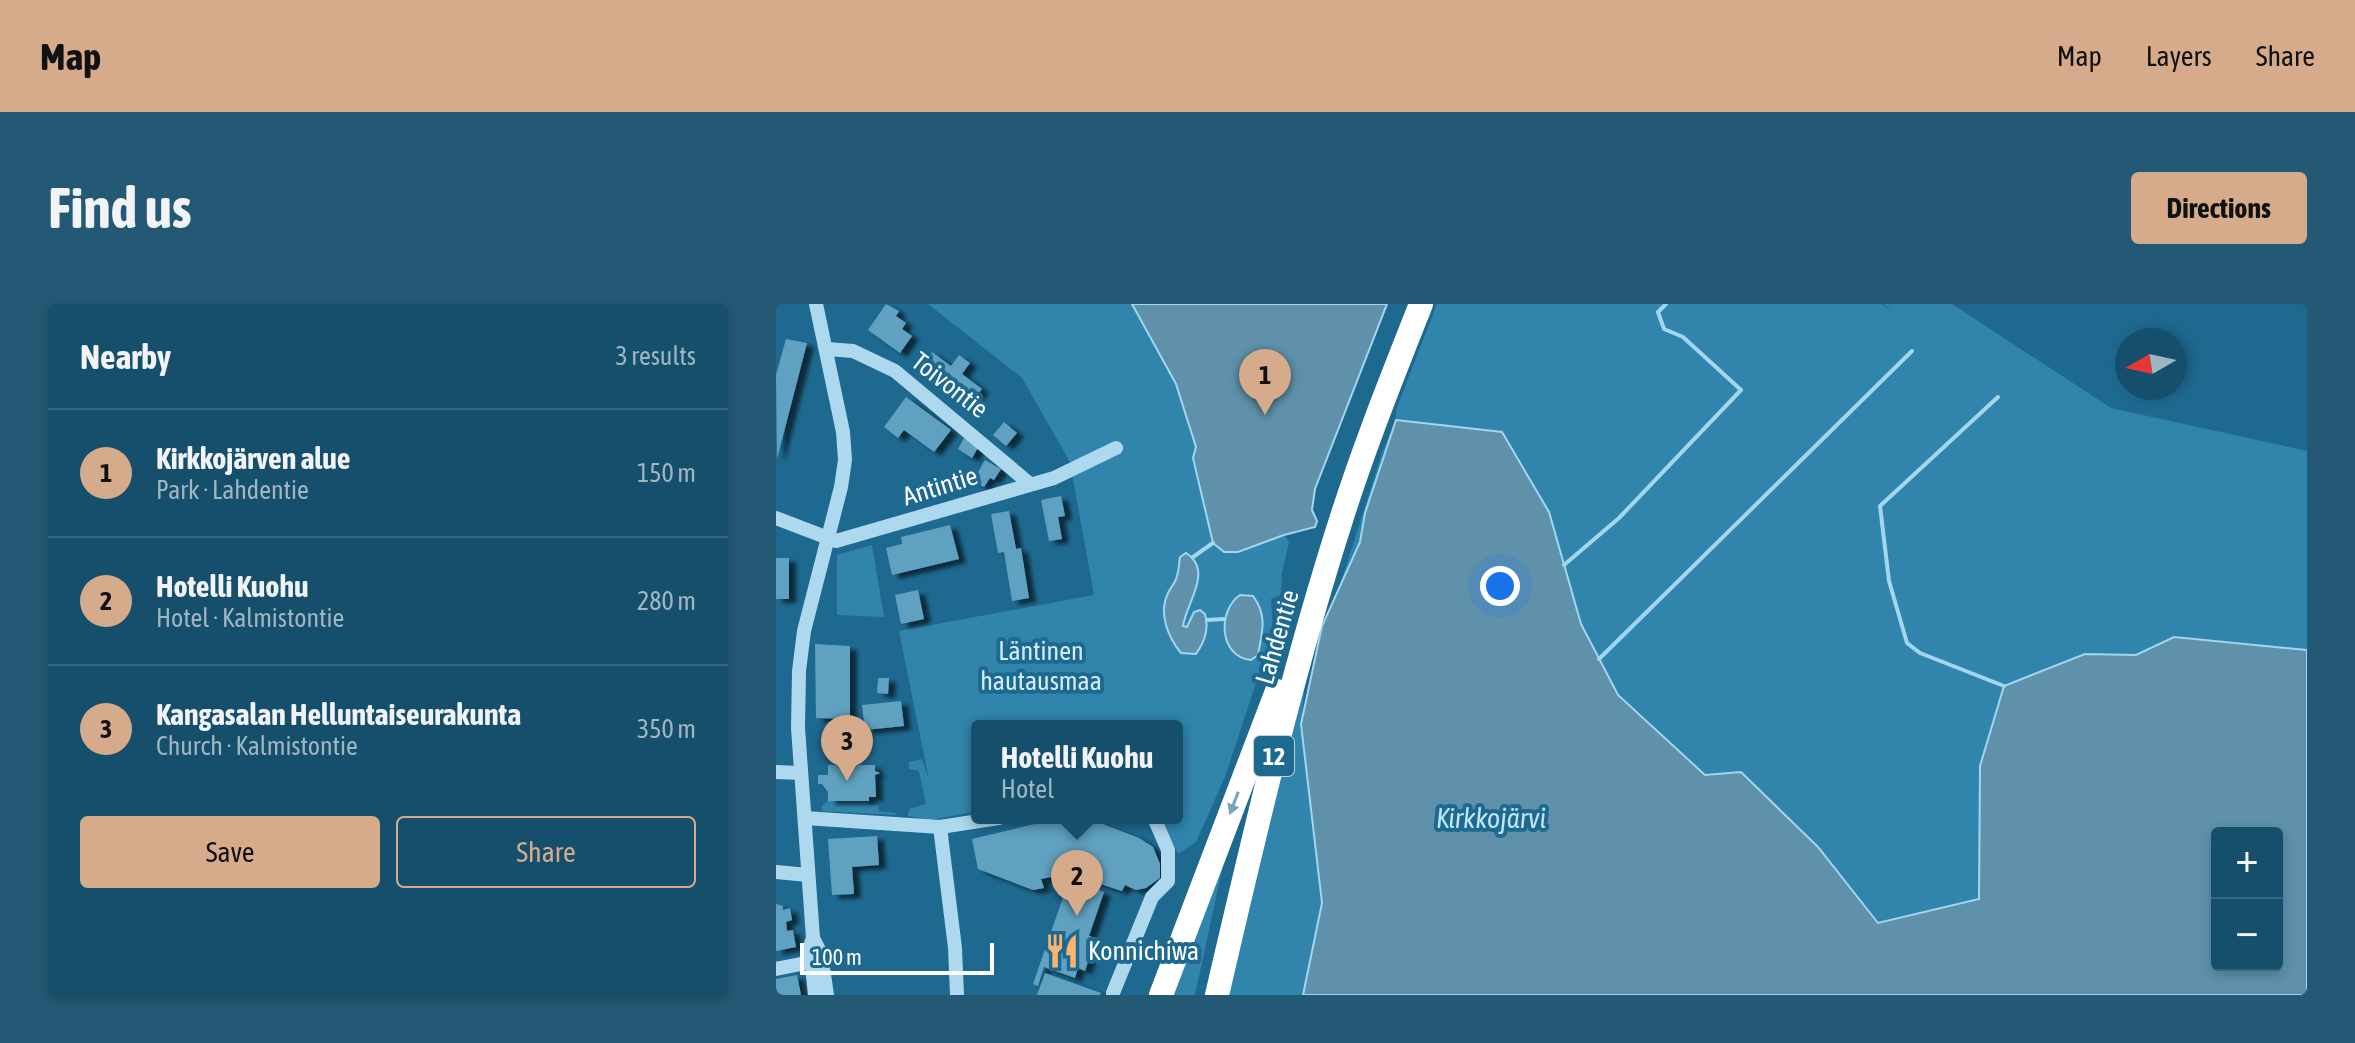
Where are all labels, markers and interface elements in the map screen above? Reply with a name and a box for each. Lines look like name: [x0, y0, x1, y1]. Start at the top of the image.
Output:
text: Map: [40, 35, 101, 78]
text: Map: [2057, 40, 2102, 72]
text: Layers: [2146, 40, 2212, 72]
text: Share: [2256, 40, 2315, 72]
button: Directions: [2131, 172, 2307, 244]
text: Find us: [48, 176, 192, 240]
north arrow: [2115, 328, 2187, 400]
text: Nearby: [80, 337, 171, 376]
text: 3 results: [615, 341, 696, 371]
street label: Toivontie: [906, 346, 994, 424]
pin: 1: [1239, 349, 1291, 415]
text: Kirkkojärven alue: [156, 441, 350, 475]
text: 1: [100, 458, 112, 488]
text: 150 m: [637, 458, 696, 488]
street label: Antintie: [899, 460, 981, 512]
text: Park · Lahdentie: [156, 475, 309, 505]
your location: [1480, 566, 1520, 606]
text: Hotelli Kuohu: [156, 569, 308, 603]
text: 2: [100, 586, 112, 616]
text: 280 m: [637, 586, 696, 616]
street label: Lahdentie: [1249, 586, 1305, 688]
text: Hotel · Kalmistontie: [156, 603, 344, 633]
park label: Läntinen hautausmaa: [980, 636, 1102, 696]
text: Kangasalan Helluntaiseurakunta: [156, 697, 521, 731]
text: 3: [100, 714, 112, 744]
text: 350 m: [637, 714, 696, 744]
pin: 3: [821, 715, 873, 781]
popup: [971, 720, 1183, 824]
text: Church · Kalmistontie: [156, 731, 358, 761]
road number: 12: [1254, 736, 1294, 776]
text: Hotelli Kuohu: [1001, 740, 1153, 774]
text: Hotel: [1001, 774, 1054, 804]
one-way arrow: [1227, 791, 1240, 815]
water label: Kirkkojärvi: [1436, 802, 1546, 834]
button: Save: [80, 816, 380, 888]
button: Share: [396, 816, 696, 888]
map controls: [2211, 827, 2283, 971]
button: +: [2211, 827, 2283, 899]
pin: 2: [1051, 850, 1103, 916]
button: −: [2211, 899, 2283, 971]
restaurant icon: Konnichiwa: [1043, 932, 1081, 970]
place label: Konnichiwa: [1088, 936, 1199, 966]
scale bar: [800, 939, 994, 975]
text: 100 m: [812, 944, 862, 970]

